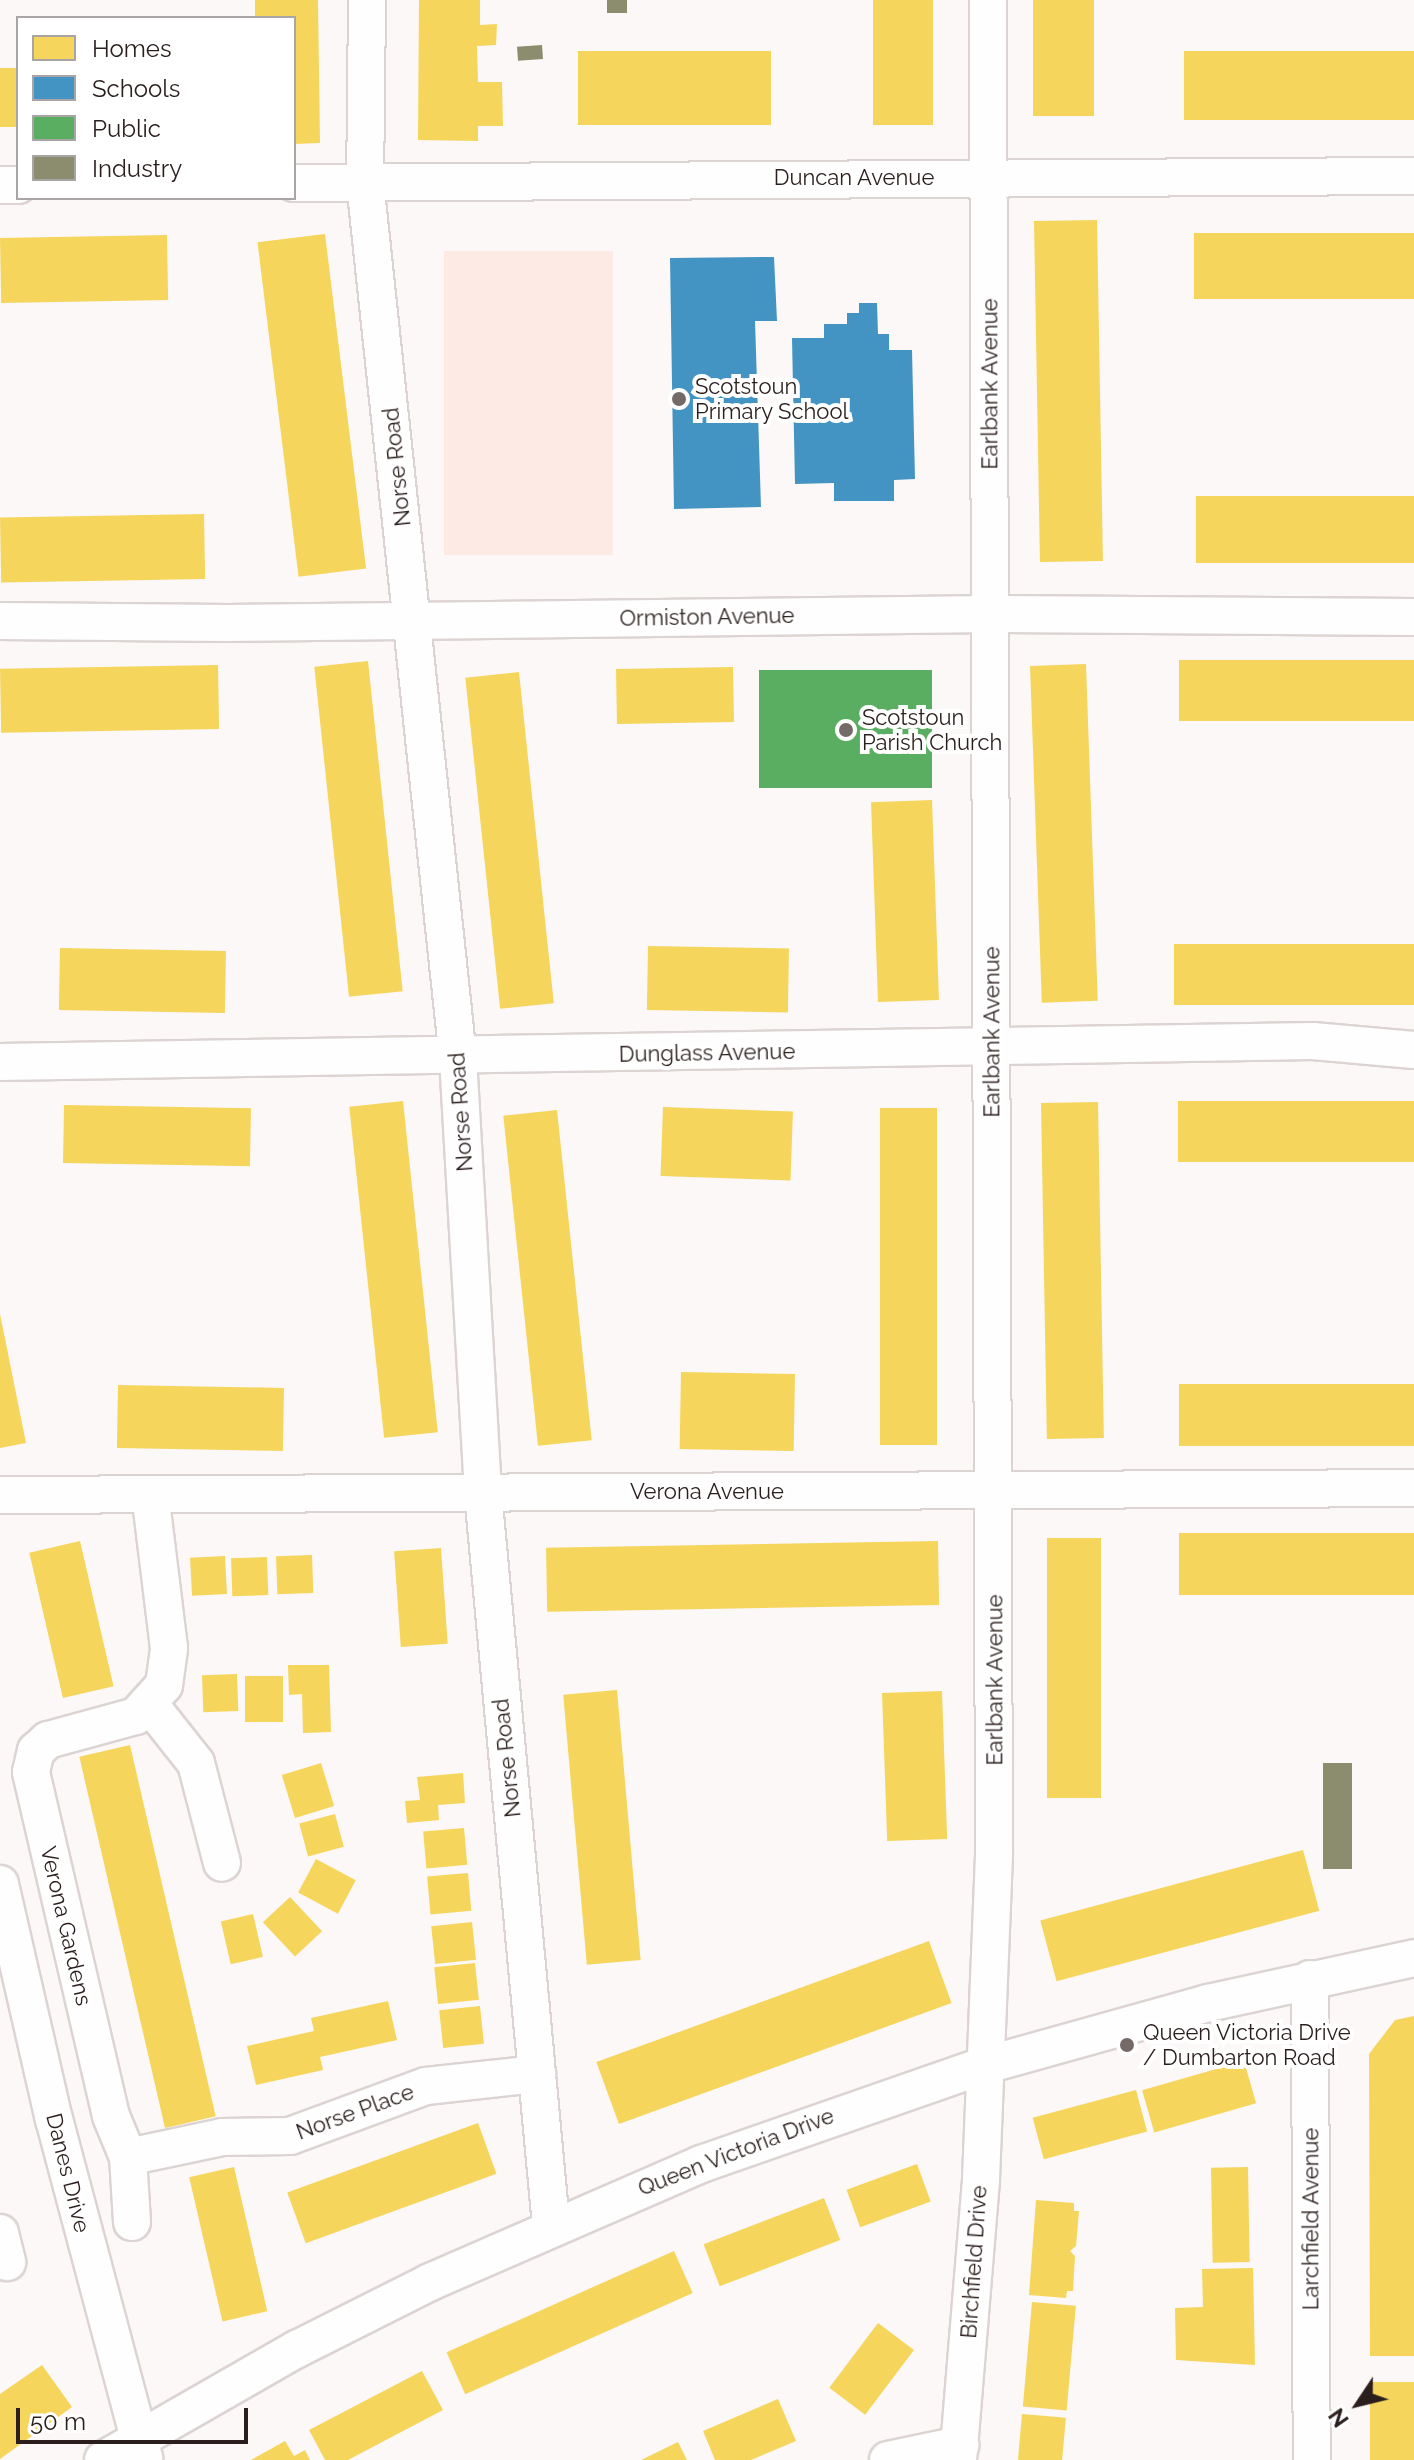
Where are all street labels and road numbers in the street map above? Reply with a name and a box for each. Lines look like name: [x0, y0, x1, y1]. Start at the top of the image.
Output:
street label: Duncan Avenue: [773, 165, 935, 191]
street label: Earlbank Avenue: [977, 298, 1003, 470]
street label: Norse Road: [378, 406, 416, 528]
street label: Ormiston Avenue: [619, 602, 795, 632]
street label: Earlbank Avenue: [979, 946, 1005, 1118]
street label: Dunglass Avenue: [618, 1038, 796, 1068]
street label: Norse Road: [444, 1051, 478, 1173]
street label: Verona Avenue: [630, 1479, 784, 1505]
street label: Earlbank Avenue: [982, 1594, 1008, 1766]
street label: Norse Road: [488, 1697, 526, 1819]
street label: Verona Gardens: [35, 1844, 97, 2008]
street label: Norse Place: [293, 2079, 417, 2145]
street label: Queen Victoria Drive: [634, 2102, 838, 2202]
street label: Danes Drive: [40, 2111, 96, 2235]
street label: Larchfield Avenue: [1298, 2127, 1324, 2311]
street label: Birchfield Drive: [955, 2185, 993, 2339]

